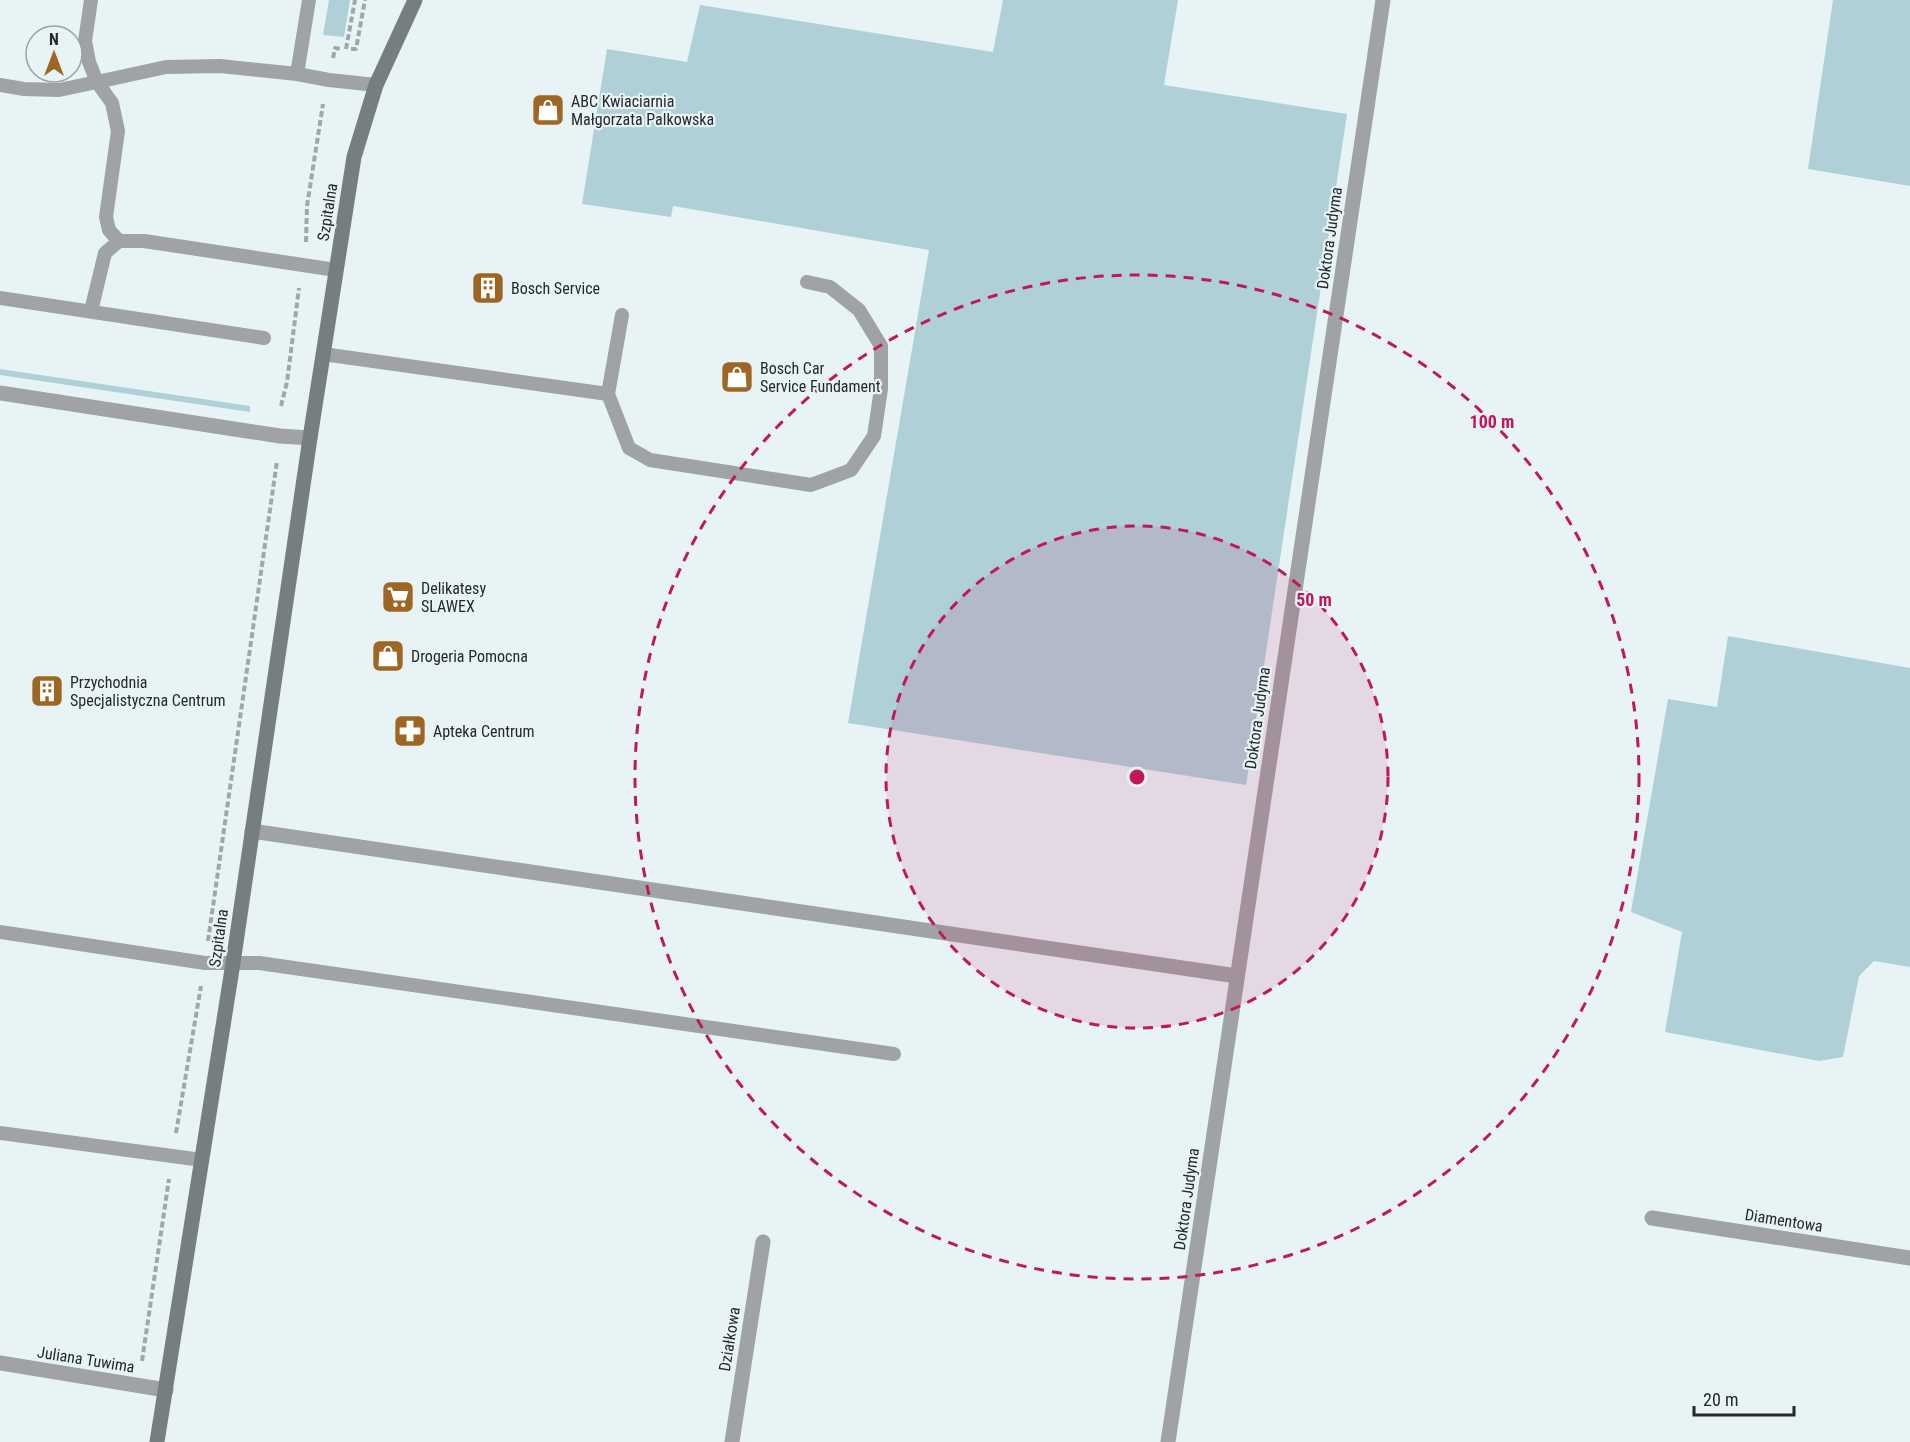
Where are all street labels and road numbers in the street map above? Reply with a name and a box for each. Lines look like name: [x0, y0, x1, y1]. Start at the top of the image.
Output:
street label: Szpitalna: [314, 182, 341, 242]
street label: Doktora Judyma: [1313, 186, 1346, 290]
street label: Doktora Judyma: [1241, 666, 1274, 770]
street label: Szpitalna: [205, 908, 232, 968]
street label: Doktora Judyma: [1170, 1147, 1203, 1251]
street label: Diamentowa: [1744, 1205, 1824, 1236]
street label: Działkowa: [715, 1306, 744, 1373]
street label: Juliana Tuwima: [36, 1342, 136, 1377]

